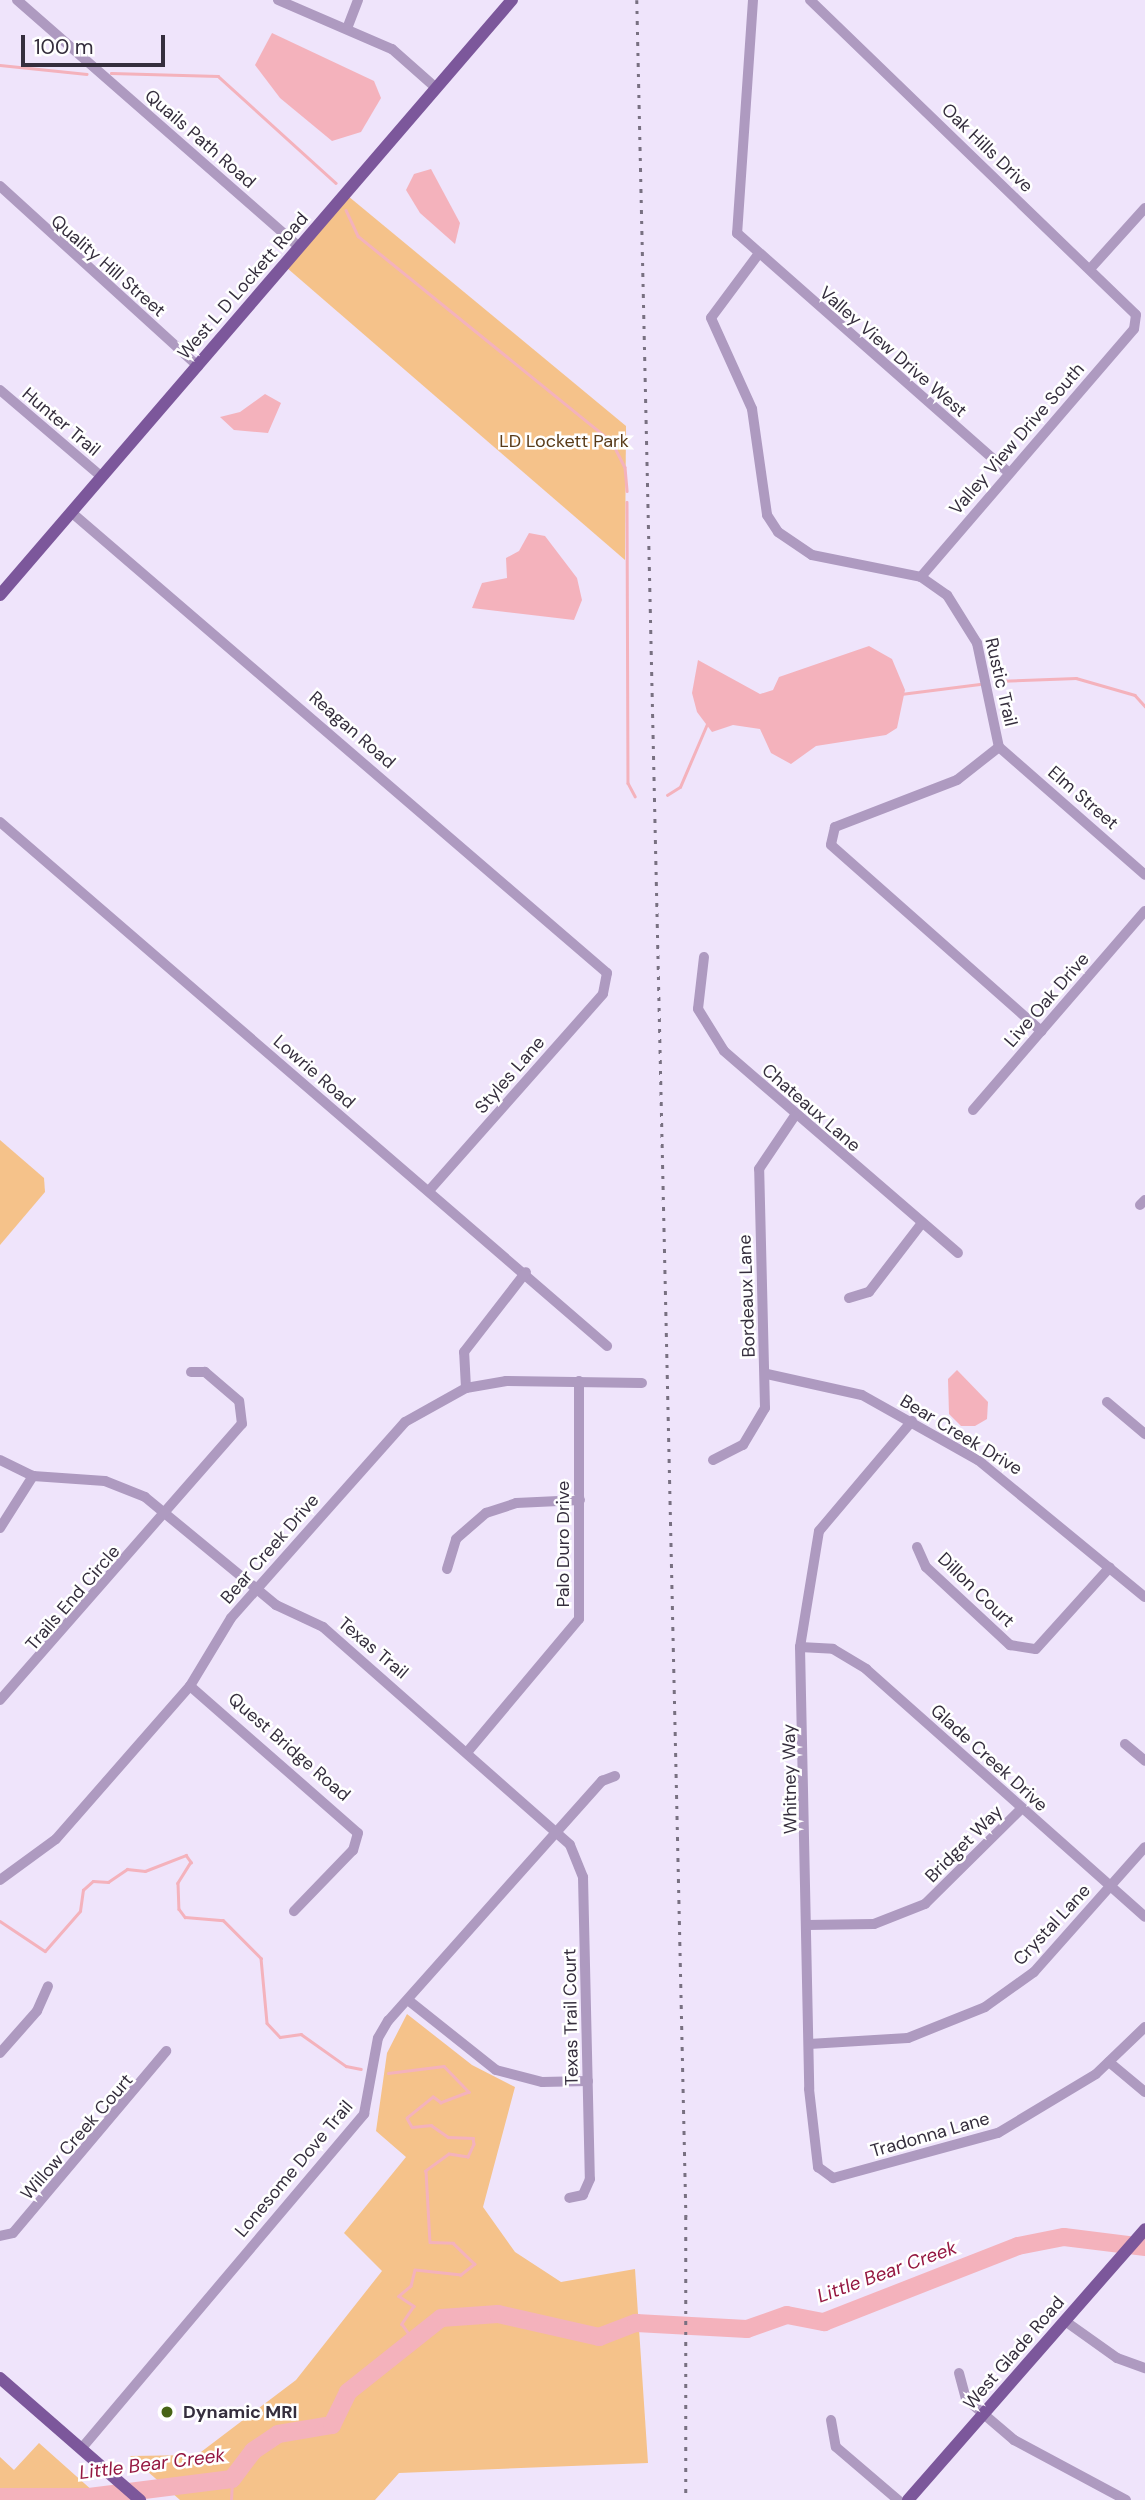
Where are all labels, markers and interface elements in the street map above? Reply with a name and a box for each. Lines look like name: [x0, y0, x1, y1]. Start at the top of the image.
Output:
scale bar: [24, 21, 168, 65]
text: 100 m: [34, 33, 94, 61]
street label: Quails Path Road: [140, 85, 260, 193]
street label: Oak Hills Drive: [937, 99, 1037, 197]
street label: West L D Lockett Road: [173, 208, 313, 364]
street label: Quality Hill Street: [46, 210, 170, 322]
street label: Valley View Drive West: [815, 282, 971, 422]
street label: Valley View Drive South: [945, 359, 1089, 519]
street label: Hunter Trail: [18, 383, 104, 461]
park label: LD Lockett Park: [499, 430, 629, 452]
street label: Rustic Trail: [980, 636, 1022, 728]
street label: Reagan Road: [305, 687, 399, 773]
street label: Elm Street: [1043, 762, 1123, 834]
street label: Live Oak Drive: [1000, 948, 1094, 1052]
street label: Lowrie Road: [269, 1031, 359, 1113]
street label: Styles Lane: [471, 1032, 549, 1118]
street label: Chateaux Lane: [757, 1059, 865, 1157]
street label: Bordeaux Lane: [734, 1234, 760, 1358]
street label: Bear Creek Drive: [896, 1390, 1026, 1480]
street label: Palo Duro Drive: [552, 1481, 574, 1607]
street label: Bear Creek Drive: [216, 1490, 324, 1608]
street label: Trails End Circle: [21, 1541, 125, 1655]
street label: Dillon Court: [933, 1548, 1019, 1632]
street label: Texas Trail: [334, 1613, 412, 1683]
street label: Quest Bridge Road: [224, 1688, 354, 1806]
street label: Glade Creek Drive: [926, 1700, 1052, 1816]
street label: Whitney Way: [778, 1724, 802, 1834]
street label: Bridget Way: [921, 1801, 1007, 1887]
street label: Crystal Lane: [1009, 1880, 1095, 1970]
street label: Texas Trail Court: [559, 1948, 583, 2086]
street label: Willow Creek Court: [16, 2070, 138, 2204]
street label: Lonesome Dove Trail: [231, 2096, 357, 2242]
street label: Tradonna Lane: [868, 2108, 992, 2162]
water label: Little Bear Creek: [814, 2236, 960, 2308]
street label: West Glade Road: [959, 2292, 1069, 2414]
place label: Dynamic MRI: [183, 2401, 297, 2423]
marker: Dynamic MRI: [157, 2402, 177, 2422]
water label: Little Bear Creek: [78, 2444, 226, 2484]

